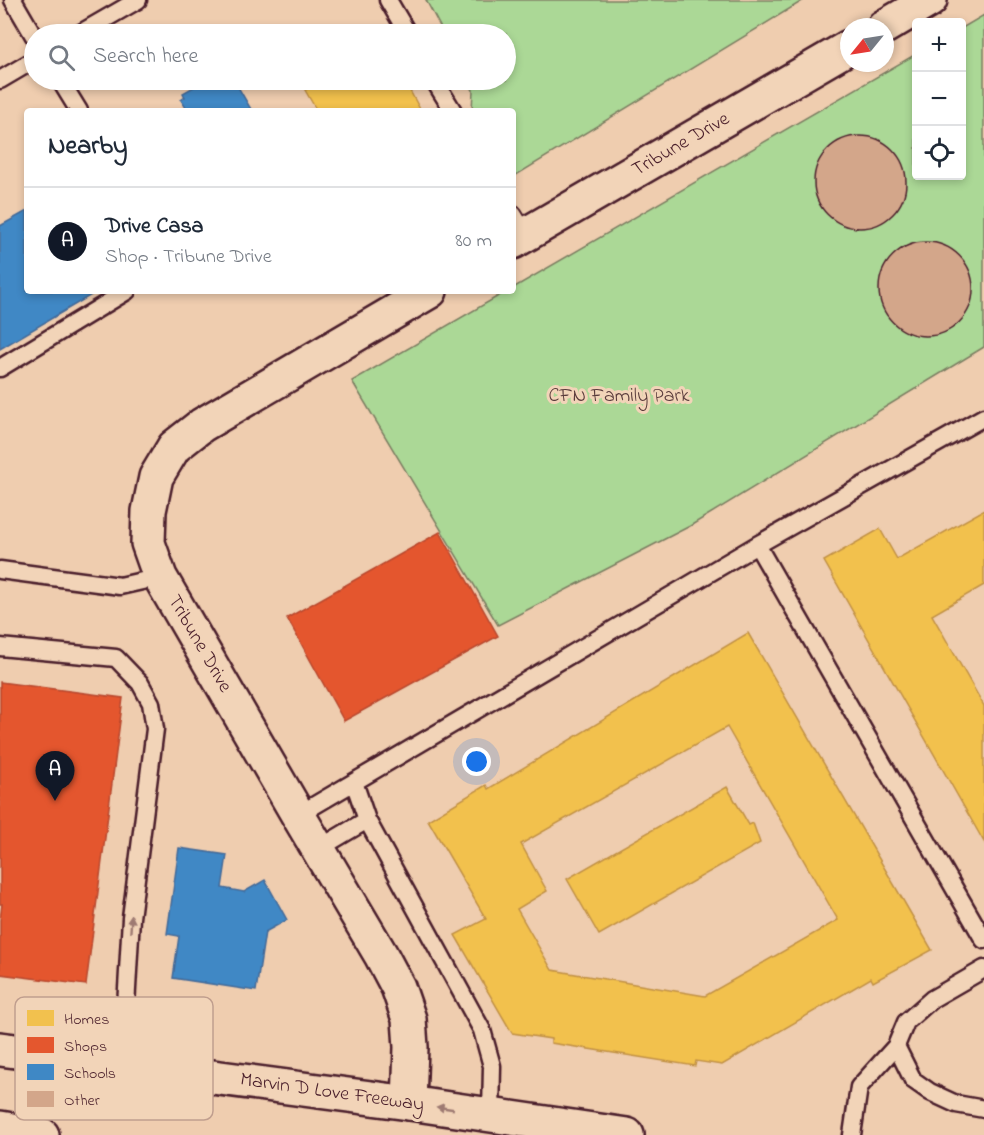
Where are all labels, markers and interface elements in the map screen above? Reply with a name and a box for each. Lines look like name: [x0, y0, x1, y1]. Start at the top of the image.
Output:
north arrow: [840, 18, 894, 72]
map controls: [912, 18, 966, 180]
button: +: [912, 18, 966, 72]
search box: [24, 24, 516, 90]
icon: search: [45, 41, 78, 74]
text: Search here: [93, 41, 198, 73]
button: −: [912, 72, 966, 126]
street label: Tribune Drive: [627, 105, 735, 185]
button: locate: [912, 126, 966, 180]
text: Nearby: [48, 128, 127, 166]
text: Drive Casa: [105, 211, 203, 243]
text: A: [61, 227, 74, 256]
text: 80 m: [455, 227, 492, 256]
text: Shop · Tribune Drive: [105, 243, 272, 272]
park label: CFN Family Park: [549, 382, 690, 411]
street label: Tribune Drive: [159, 590, 239, 698]
your location: [462, 747, 491, 776]
pin: A: [36, 752, 74, 801]
one-way arrow: [126, 915, 136, 934]
legend: [15, 997, 213, 1120]
text: Homes: [64, 1008, 109, 1032]
text: Shops: [64, 1035, 107, 1059]
text: Schools: [64, 1062, 116, 1086]
street label: Marvin D Love Freeway: [238, 1066, 426, 1120]
text: Other: [64, 1089, 100, 1113]
one-way arrow: [435, 1103, 454, 1112]

